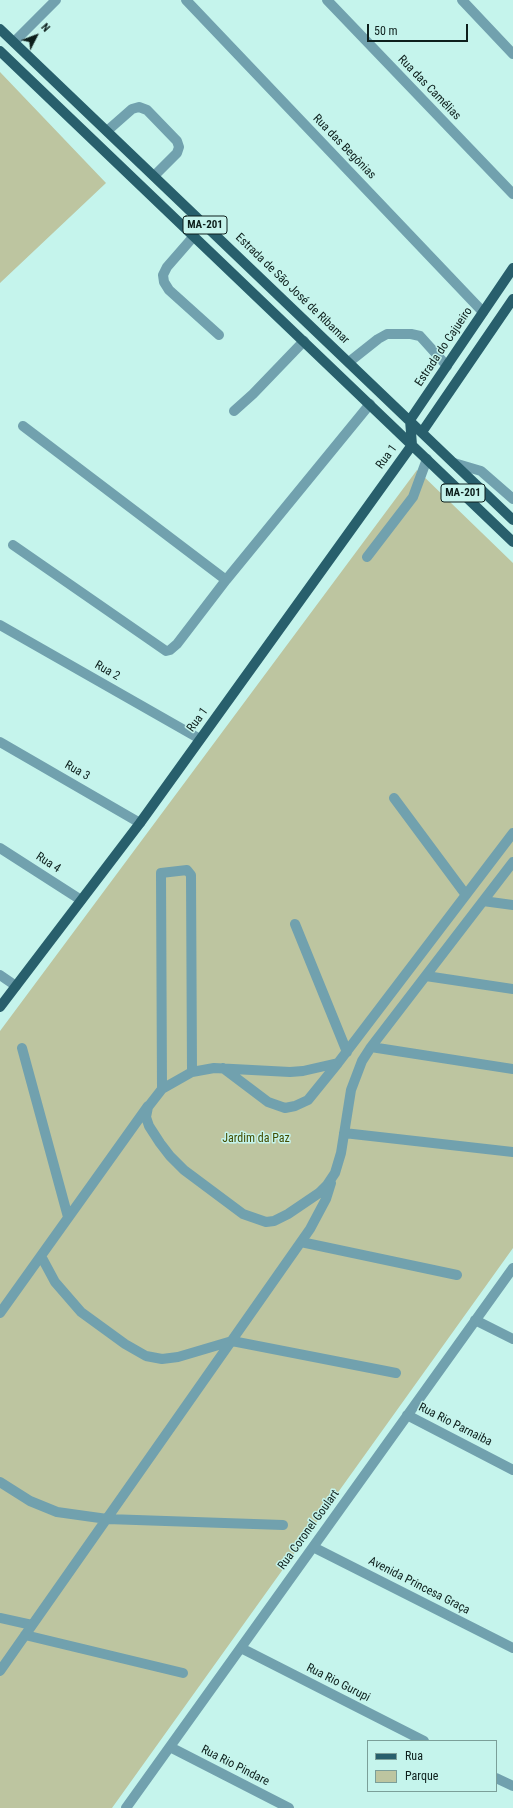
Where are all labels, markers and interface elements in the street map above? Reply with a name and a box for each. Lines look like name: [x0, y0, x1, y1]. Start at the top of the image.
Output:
north arrow: [16, 16, 56, 56]
scale bar: [369, 16, 470, 42]
text: N: [38, 21, 52, 34]
text: 50 m: [374, 24, 398, 38]
street label: Rua das Camélias: [394, 53, 464, 123]
street label: Rua das Begônias: [309, 112, 379, 182]
road number: MA-201: [183, 216, 227, 234]
street label: Estrada de São José de Ribamar: [232, 231, 352, 347]
street label: Estrada do Cajueiro: [412, 305, 476, 389]
street label: Rua 1: [373, 442, 401, 472]
road number: MA-201: [441, 484, 485, 502]
street label: Rua 2: [92, 658, 122, 684]
street label: Rua 1: [184, 705, 212, 735]
street label: Rua 3: [62, 758, 92, 784]
street label: Rua 4: [33, 850, 63, 876]
park label: Jardim da Paz: [222, 1132, 290, 1146]
street label: Rua Rio Parnaiba: [416, 1400, 494, 1450]
street label: Rua Coronel Goulart: [275, 1487, 343, 1573]
street label: Avenida Princesa Graça: [366, 1554, 472, 1618]
street label: Rua Rio Gurupi: [304, 1661, 372, 1705]
legend: [367, 1740, 497, 1792]
street label: Rua Rio Pindare: [198, 1743, 272, 1789]
text: Rua: [405, 1749, 423, 1763]
text: Parque: [405, 1769, 438, 1783]

